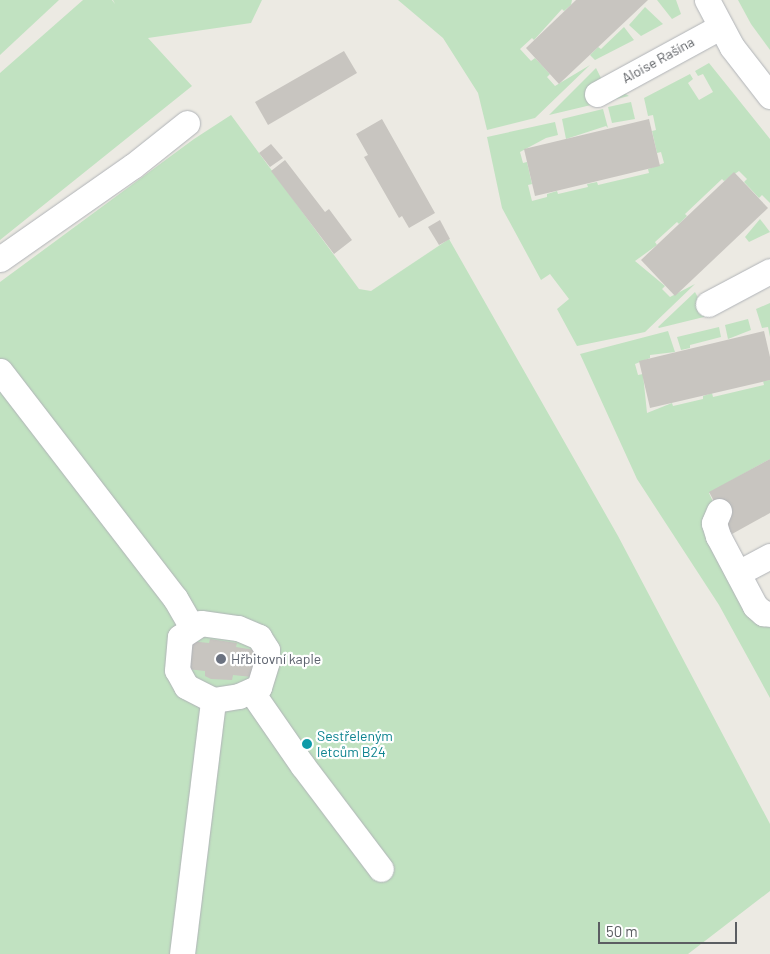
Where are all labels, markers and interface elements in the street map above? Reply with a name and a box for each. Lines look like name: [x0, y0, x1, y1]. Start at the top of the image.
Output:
street label: Aloise Rašína: [619, 33, 697, 87]
place label: Hřbitovní kaple: [231, 651, 321, 667]
marker: Hřbitovní kaple: [215, 653, 227, 665]
place label: Sestřeleným letcům B24: [317, 728, 393, 760]
marker: Sestřeleným letcům B24: [301, 738, 313, 750]
scale bar: [600, 912, 739, 944]
text: 50 m: [606, 922, 638, 940]

